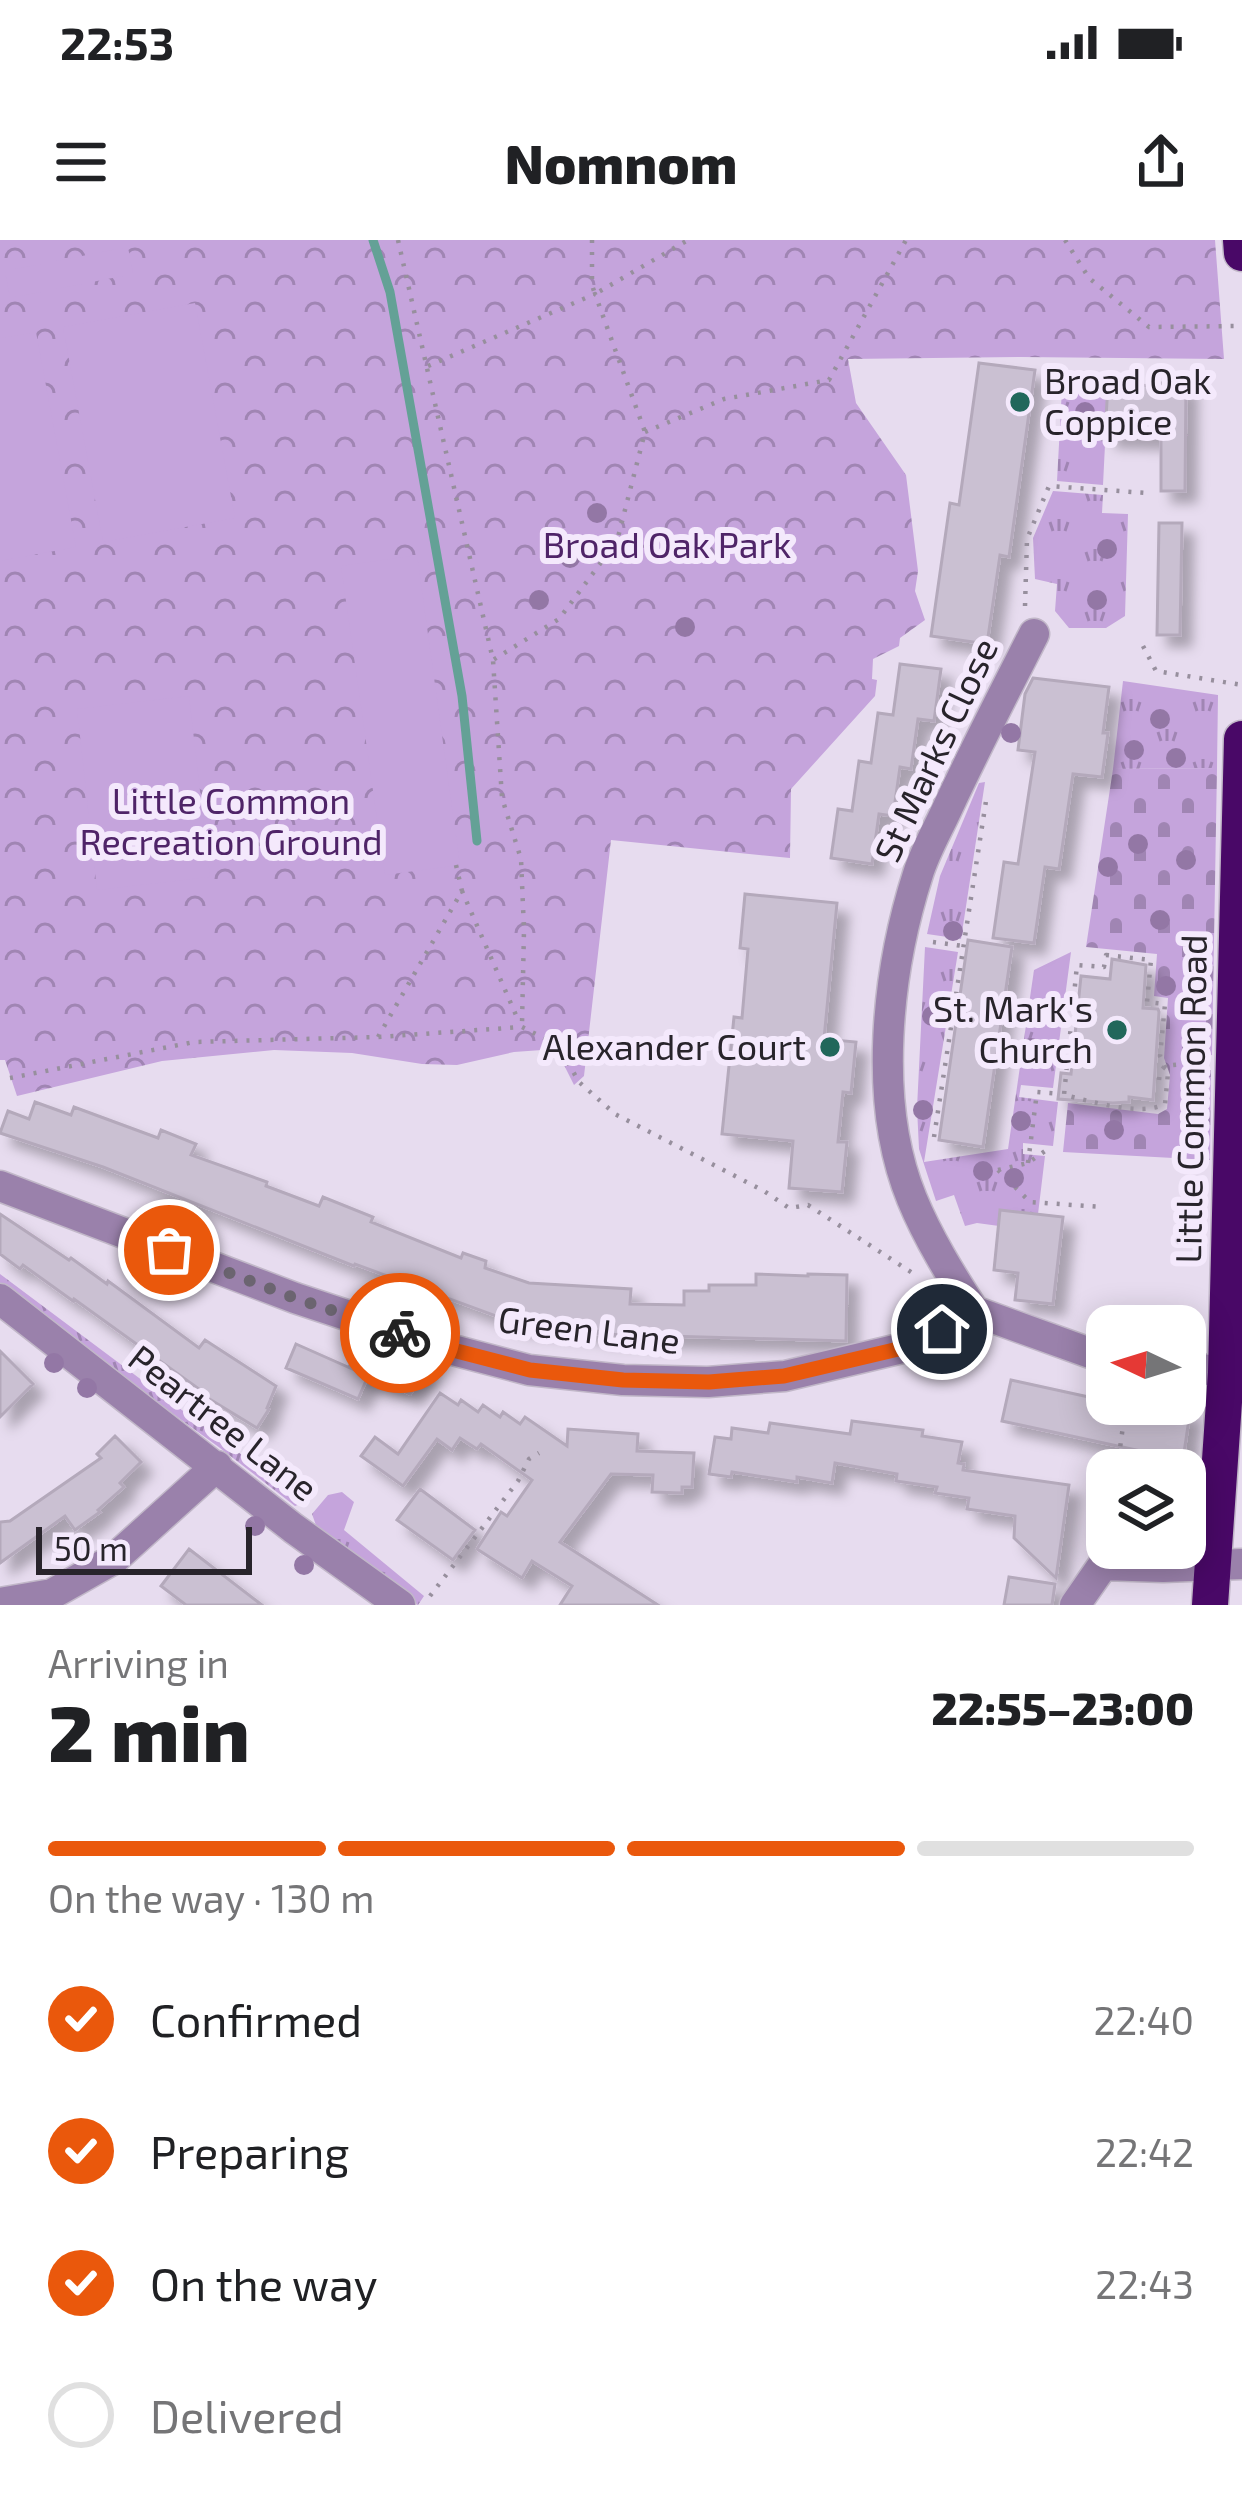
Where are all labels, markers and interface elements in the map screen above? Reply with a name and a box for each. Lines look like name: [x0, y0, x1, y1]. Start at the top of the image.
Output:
text: 22:53: [60, 15, 174, 69]
icon: menu: [48, 129, 114, 195]
icon: share: [1128, 129, 1194, 195]
text: Nomnom: [505, 130, 737, 195]
place label: Broad Oak Coppice: [1044, 358, 1211, 442]
marker: Broad Oak Coppice: [1007, 389, 1033, 415]
park label: Broad Oak Park: [543, 522, 791, 565]
street label: St Marks Close: [864, 631, 1005, 868]
park label: Little Common Recreation Ground: [79, 778, 383, 862]
street label: Little Common Road: [1165, 934, 1214, 1264]
place label: St. Mark's Church: [933, 986, 1093, 1070]
marker: St. Mark's Church: [1104, 1017, 1130, 1043]
place label: Alexander Court: [543, 1024, 806, 1067]
marker: Alexander Court: [817, 1034, 843, 1060]
pin: [118, 1199, 220, 1301]
icon: bag: [136, 1217, 202, 1283]
courier: [340, 1273, 460, 1393]
pin: [891, 1278, 993, 1380]
street label: Green Lane: [496, 1296, 682, 1361]
icon: home: [909, 1296, 975, 1362]
icon: bike: [367, 1300, 433, 1366]
north arrow: [1086, 1305, 1206, 1425]
map controls: [1086, 1305, 1206, 1569]
street label: Peartree Lane: [121, 1335, 327, 1509]
button: layers: [1086, 1449, 1206, 1569]
scale bar: [36, 1521, 252, 1574]
text: 50 m: [54, 1528, 128, 1568]
text: Arriving in: [48, 1639, 229, 1686]
text: 22:55–23:00: [931, 1680, 1194, 1734]
text: 2 min: [48, 1684, 250, 1778]
text: On the way · 130 m: [48, 1874, 374, 1921]
icon: check: [48, 1986, 114, 2052]
text: Confirmed: [150, 1992, 362, 2046]
text: 22:40: [1093, 1996, 1194, 2043]
icon: check: [48, 2118, 114, 2184]
text: Preparing: [150, 2124, 349, 2178]
text: 22:42: [1095, 2128, 1194, 2175]
icon: check: [48, 2250, 114, 2316]
text: On the way: [150, 2256, 377, 2310]
text: 22:43: [1095, 2260, 1194, 2307]
text: Delivered: [150, 2388, 344, 2442]

